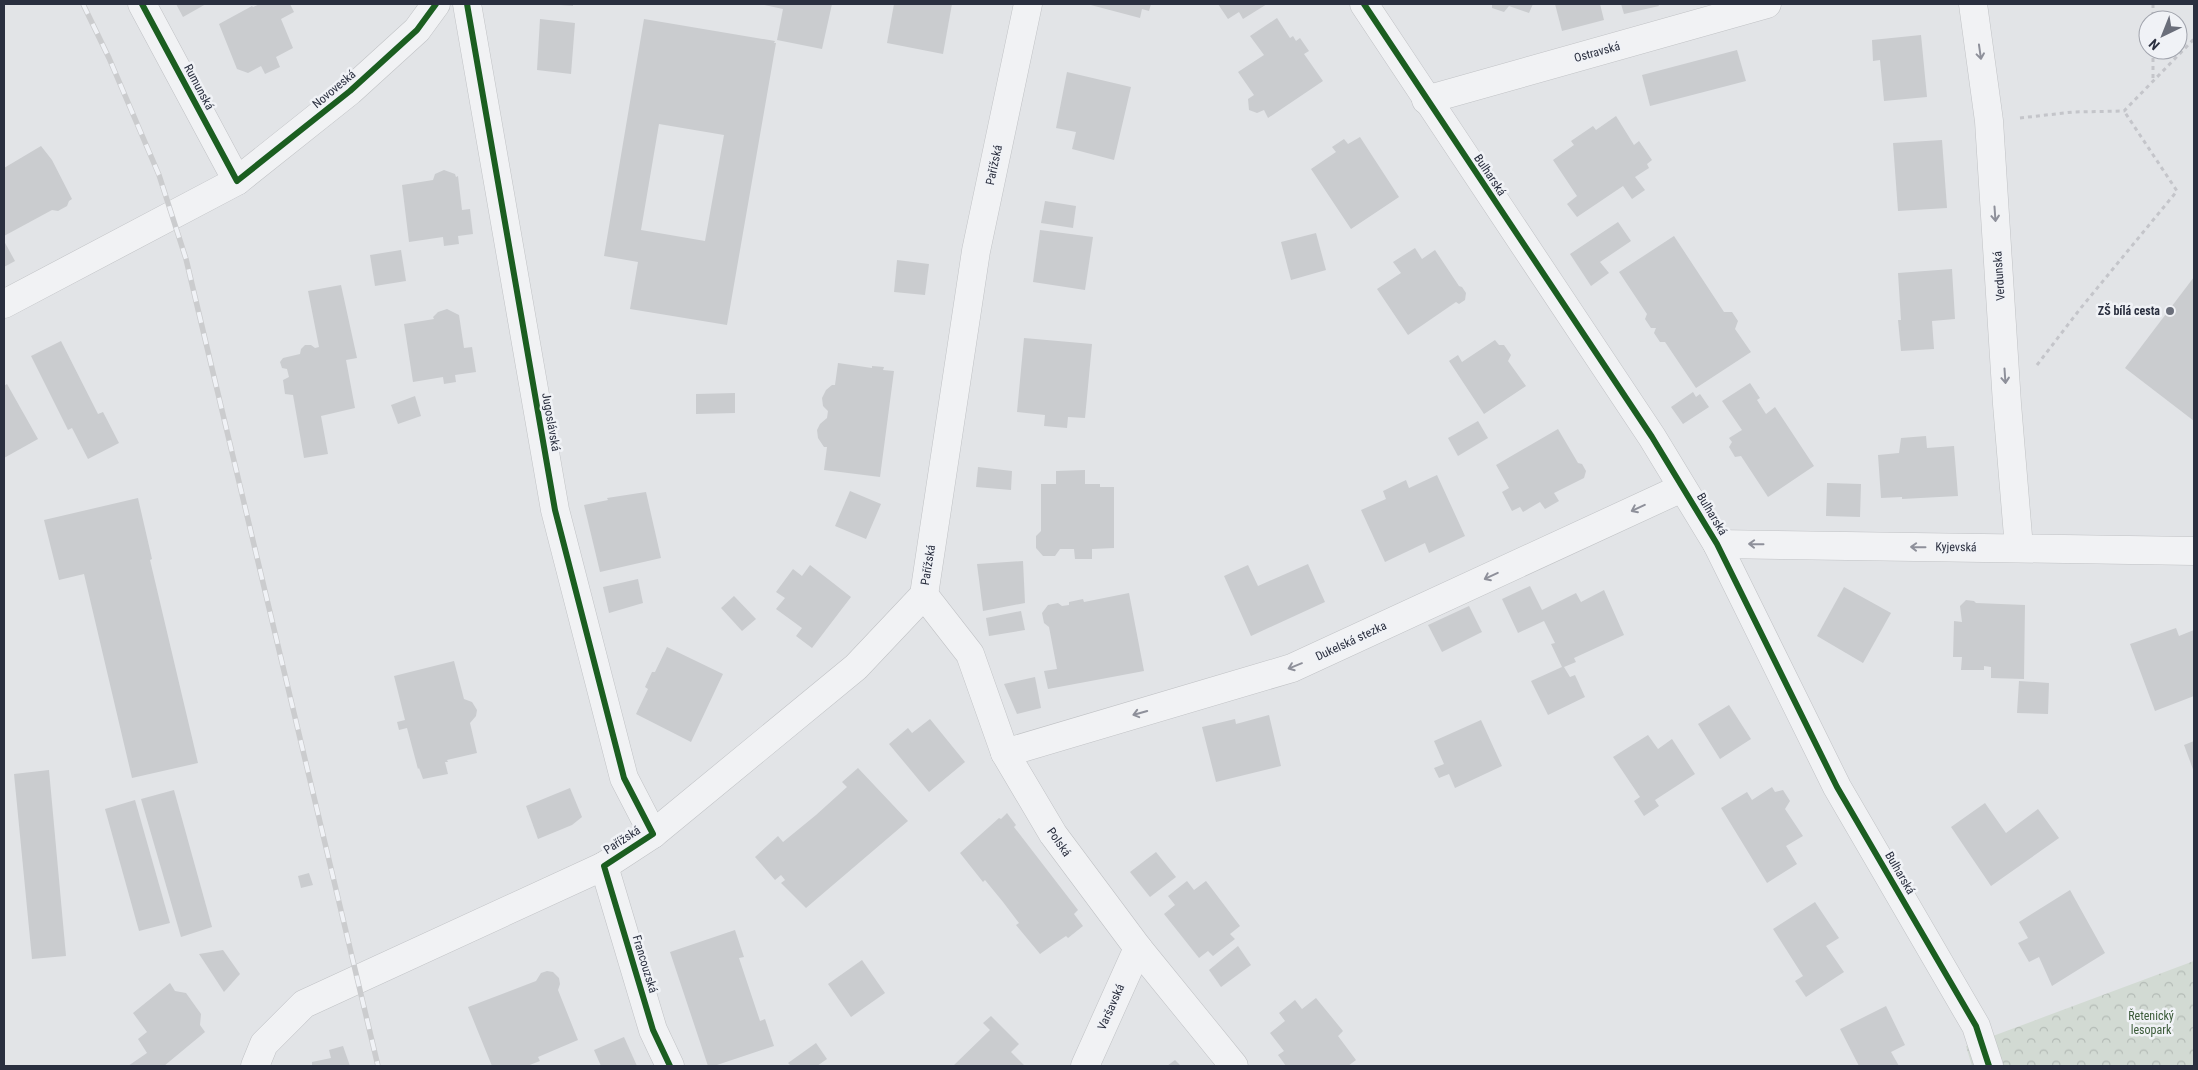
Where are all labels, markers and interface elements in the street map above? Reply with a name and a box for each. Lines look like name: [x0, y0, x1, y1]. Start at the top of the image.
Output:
north arrow: [2138, 10, 2188, 60]
text: N: [2146, 36, 2163, 53]
street label: Ostravská: [1572, 39, 1622, 65]
one-way arrow: [1975, 44, 1985, 60]
street label: Rumunská: [181, 62, 217, 112]
street label: Novoveská: [310, 67, 358, 111]
street label: Pařížská: [983, 143, 1005, 186]
street label: Bulharská: [1471, 152, 1509, 199]
one-way arrow: [1990, 205, 1999, 221]
street label: Verdunská: [1990, 250, 2008, 301]
place label: ZŠ bílá cesta: [2098, 303, 2160, 318]
marker: ZŠ bílá cesta: [2164, 305, 2176, 317]
one-way arrow: [2001, 368, 2010, 384]
street label: Jugoslávská: [539, 392, 563, 453]
street label: Bulharská: [1694, 490, 1730, 538]
one-way arrow: [1631, 504, 1646, 513]
one-way arrow: [1748, 539, 1764, 549]
street label: Kyjevská: [1935, 540, 1977, 554]
one-way arrow: [1910, 542, 1926, 551]
street label: Pařížská: [918, 544, 938, 586]
one-way arrow: [1483, 572, 1498, 582]
street label: Dukelská stezka: [1313, 618, 1389, 664]
one-way arrow: [1288, 662, 1303, 671]
one-way arrow: [1132, 708, 1148, 718]
street label: Pařížská: [601, 823, 643, 857]
street label: Polská: [1044, 825, 1074, 859]
street label: Bulharská: [1882, 849, 1918, 897]
street label: Francouzská: [630, 933, 661, 995]
street label: Varšavská: [1095, 982, 1127, 1032]
park label: Řetenický lesopark: [2128, 1008, 2174, 1037]

